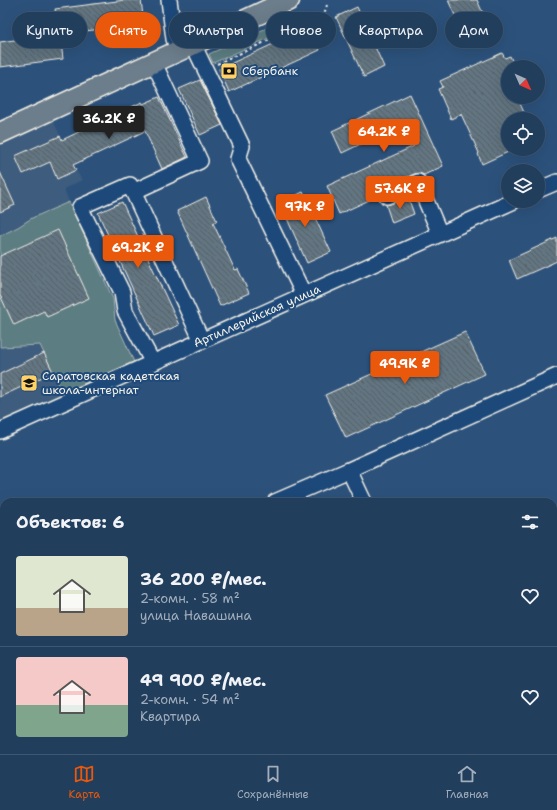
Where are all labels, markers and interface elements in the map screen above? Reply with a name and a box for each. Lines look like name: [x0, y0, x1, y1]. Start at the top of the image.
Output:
chip: Купить: [12, 12, 87, 48]
chip: Снять: [95, 12, 161, 48]
chip: Фильтры: [169, 12, 258, 48]
chip: Новое: [266, 12, 336, 48]
chip: Квартира: [344, 12, 437, 48]
chip: Дом: [445, 12, 503, 48]
north arrow: [501, 60, 545, 104]
map controls: [501, 60, 545, 208]
bank icon: Сбербанк: [219, 61, 239, 81]
place label: Сбербанк: [242, 63, 299, 79]
pin: 36.2K ₽: [72, 106, 146, 140]
text: 36.2K ₽: [82, 110, 136, 127]
button: locate: [501, 112, 545, 156]
pin: 64.2K ₽: [347, 119, 421, 153]
text: 64.2K ₽: [358, 123, 410, 140]
button: layers: [501, 164, 545, 208]
pin: 57.6K ₽: [363, 176, 437, 210]
text: 57.6K ₽: [375, 180, 425, 197]
pin: 97K ₽: [277, 194, 333, 228]
text: 97K ₽: [285, 198, 325, 215]
pin: 69.2K ₽: [101, 235, 175, 269]
text: 69.2K ₽: [112, 239, 164, 256]
street label: Артиллерийская улица: [191, 281, 324, 351]
pin: 49.9K ₽: [368, 351, 442, 385]
text: 49.9K ₽: [379, 355, 431, 372]
place label: Саратовская кадетская школа-интернат: [42, 368, 180, 398]
school or university icon: Саратовская кадетская школа-интернат: [19, 373, 39, 393]
text: Объектов: 6: [16, 511, 125, 533]
icon: filters: [519, 511, 541, 533]
text: 36 200 ₽/мес.: [140, 568, 267, 590]
icon: home: [48, 572, 96, 620]
icon: heart: [519, 585, 541, 607]
text: 2-комн. · 58 m²: [140, 590, 240, 607]
text: улица Навашина: [140, 607, 252, 624]
text: 49 900 ₽/мес.: [140, 669, 266, 691]
icon: home: [48, 673, 96, 721]
icon: heart: [519, 686, 541, 708]
text: 2-комн. · 54 m²: [140, 691, 240, 708]
text: Квартира: [140, 708, 200, 725]
tab: Карта: [69, 763, 100, 802]
tab: Сохранённые: [237, 763, 309, 802]
tab: Главная: [446, 763, 489, 802]

